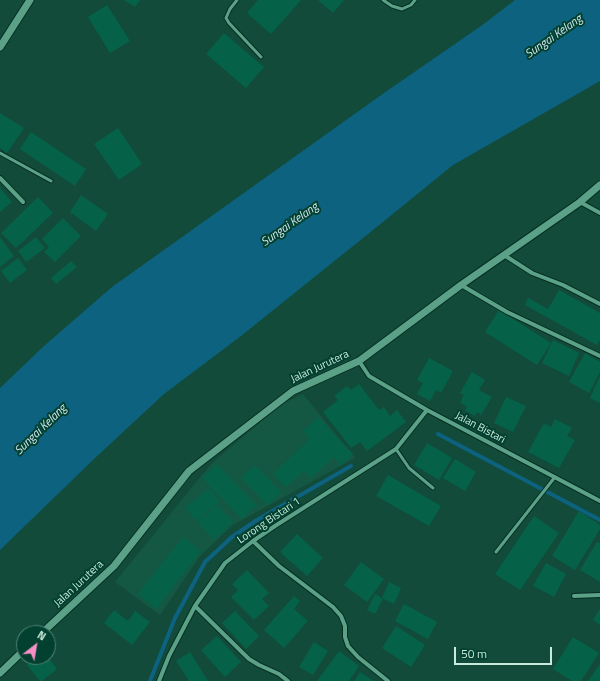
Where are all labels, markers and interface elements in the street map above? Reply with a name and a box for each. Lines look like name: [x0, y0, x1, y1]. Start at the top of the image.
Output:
water label: Sungai Kelang: [523, 12, 585, 62]
water label: Sungai Kelang: [259, 200, 321, 250]
street label: Jalan Jurutera: [289, 348, 351, 386]
water label: Sungai Kelang: [12, 402, 70, 458]
street label: Jalan Bistari: [453, 409, 507, 447]
street label: Lorong Bistari 1: [235, 495, 303, 547]
street label: Jalan Jurutera: [52, 558, 106, 610]
north arrow: [16, 625, 56, 665]
text: N: [34, 627, 49, 644]
scale bar: [456, 639, 554, 665]
text: 50 m: [461, 644, 487, 663]

